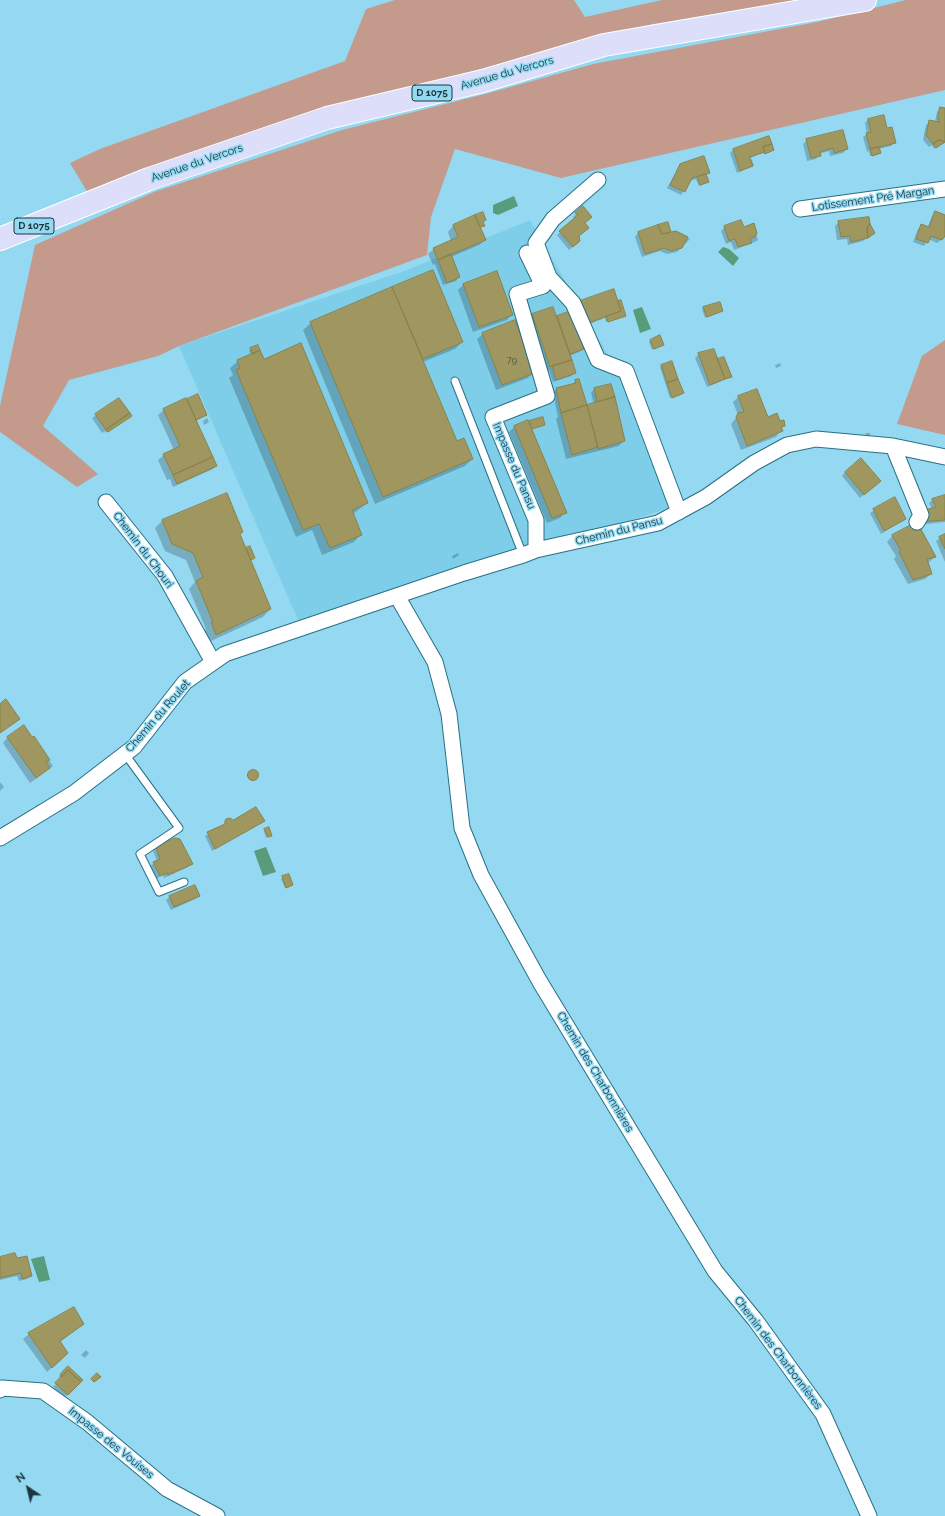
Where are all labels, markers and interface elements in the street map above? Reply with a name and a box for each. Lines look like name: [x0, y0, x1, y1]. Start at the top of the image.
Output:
street label: Avenue du Vercors: [459, 53, 555, 93]
road number: D 1075: [412, 85, 452, 101]
street label: Avenue du Vercors: [149, 141, 245, 185]
street label: Lotissement Pré Margan: [811, 184, 935, 214]
road number: D 1075: [14, 218, 54, 234]
house number: 79: [507, 355, 517, 365]
street label: Impasse du Pansu: [490, 421, 538, 511]
street label: Chemin du Chouri: [110, 509, 176, 591]
street label: Chemin du Pansu: [574, 514, 664, 548]
street label: Chemin du Roulet: [123, 677, 193, 755]
street label: Chemin des Charbonnières: [554, 1010, 636, 1134]
street label: Chemin des Charbonnières: [731, 1294, 825, 1412]
street label: Impasse des Vouises: [66, 1404, 156, 1482]
north arrow: [8, 1468, 48, 1508]
text: N: [14, 1470, 28, 1485]

